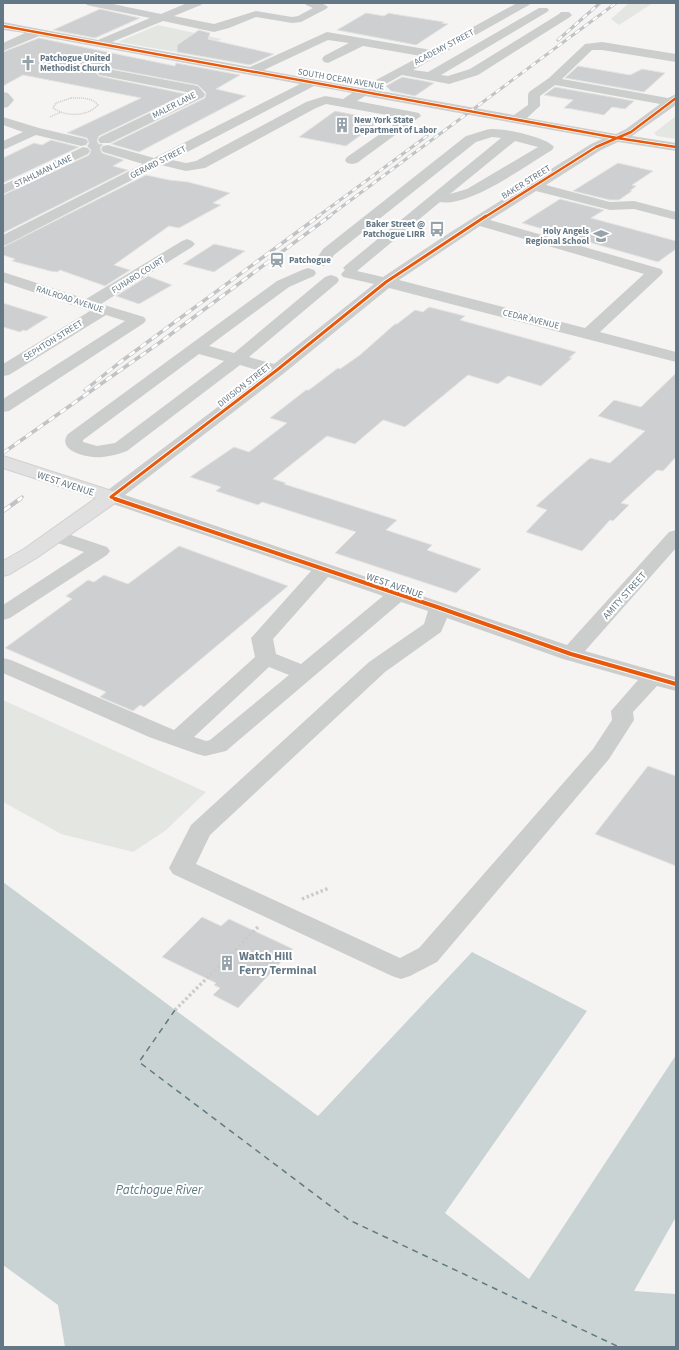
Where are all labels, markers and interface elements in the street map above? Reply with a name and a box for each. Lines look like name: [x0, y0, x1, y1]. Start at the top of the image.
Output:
street label: ACADEMY STREET: [412, 26, 477, 69]
place label: Patchogue United Methodist Church: [40, 52, 110, 75]
church icon: Patchogue United Methodist Church: [19, 54, 37, 72]
street label: SOUTH OCEAN AVENUE: [296, 65, 386, 94]
street label: MALER LANE: [150, 89, 198, 122]
place label: New York State Department of Labor: [354, 114, 437, 137]
building icon: New York State Department of Labor: [333, 116, 351, 134]
street label: GERARD STREET: [128, 143, 189, 182]
street label: STAHLMAN LANE: [12, 152, 75, 191]
street label: BAKER STREET: [499, 162, 554, 203]
place label: Baker Street @ Patchogue LIRR: [363, 218, 425, 241]
bus stop icon: Baker Street @ Patchogue LIRR: [428, 220, 446, 238]
place label: Holy Angels Regional School: [526, 225, 589, 248]
school or university icon: Holy Angels Regional School: [592, 227, 610, 245]
station icon: Patchogue: [268, 251, 286, 269]
street label: FUNARO COURT: [109, 254, 167, 297]
place label: Patchogue: [289, 254, 331, 267]
street label: RAILROAD AVENUE: [34, 282, 106, 317]
street label: CEDAR AVENUE: [501, 306, 561, 333]
street label: SEPHTON STREET: [21, 317, 86, 364]
street label: DIVISION STREET: [215, 360, 274, 410]
street label: WEST AVENUE: [35, 468, 96, 500]
street label: AMITY STREET: [600, 568, 650, 622]
street label: WEST AVENUE: [364, 570, 425, 602]
place label: Watch Hill Ferry Terminal: [239, 948, 317, 979]
building icon: Watch Hill Ferry Terminal: [218, 954, 236, 972]
water label: Patchogue River: [116, 1181, 203, 1199]

